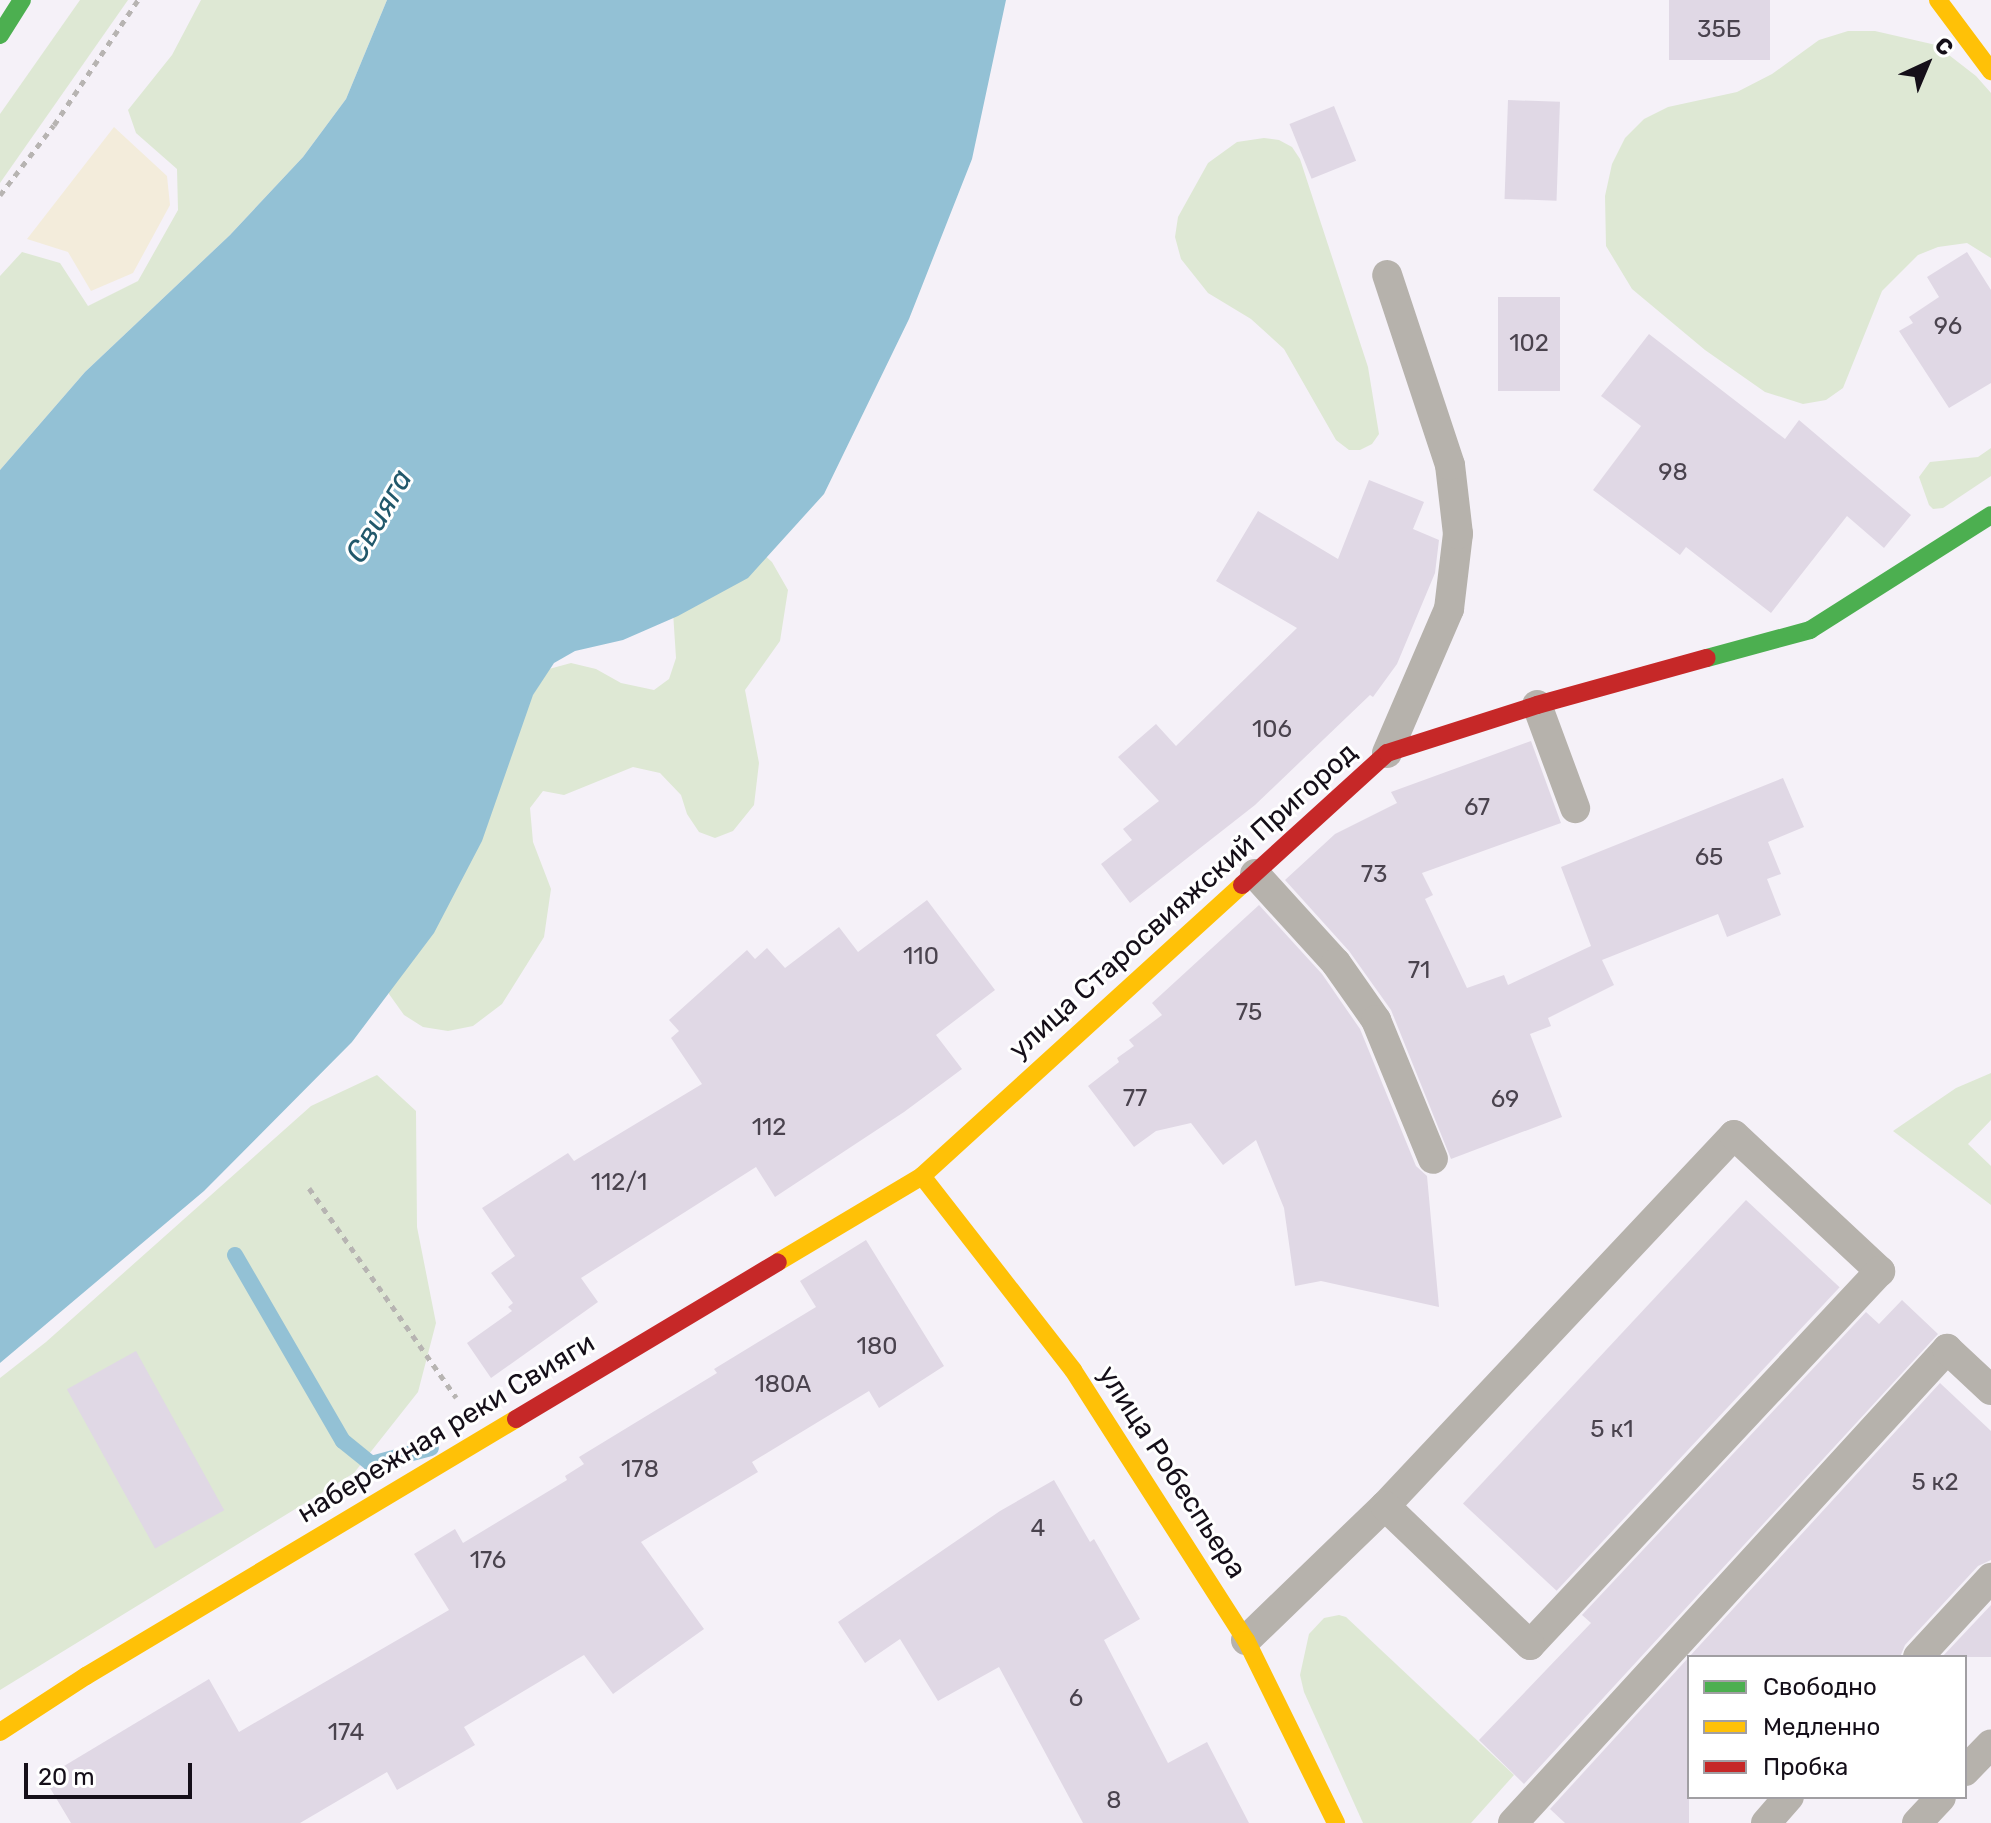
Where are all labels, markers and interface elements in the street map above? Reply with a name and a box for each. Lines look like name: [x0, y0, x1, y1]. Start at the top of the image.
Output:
house number: 35Б: [1697, 16, 1741, 44]
north arrow: [1887, 24, 1967, 104]
text: С: [1929, 31, 1959, 61]
house number: 96: [1934, 313, 1962, 341]
house number: 102: [1509, 330, 1549, 358]
house number: 98: [1658, 459, 1688, 487]
water label: Свияга: [338, 463, 420, 569]
house number: 106: [1252, 716, 1292, 744]
street label: улица Старосвияжский Пригород: [1002, 736, 1364, 1066]
house number: 67: [1464, 794, 1490, 822]
house number: 65: [1695, 844, 1723, 872]
house number: 73: [1361, 861, 1387, 889]
house number: 110: [903, 943, 939, 971]
house number: 71: [1408, 957, 1430, 985]
house number: 75: [1236, 999, 1262, 1027]
house number: 77: [1123, 1085, 1147, 1113]
house number: 69: [1491, 1086, 1519, 1114]
house number: 112: [752, 1114, 786, 1142]
house number: 112/1: [591, 1169, 647, 1197]
street label: набережная реки Свияги: [291, 1326, 601, 1530]
house number: 180: [857, 1333, 897, 1361]
street label: улица Робеспьера: [1091, 1359, 1253, 1585]
house number: 180А: [755, 1371, 811, 1399]
house number: 5 к1: [1590, 1416, 1634, 1444]
house number: 178: [621, 1456, 659, 1484]
house number: 5 к2: [1911, 1469, 1959, 1497]
house number: 4: [1031, 1515, 1045, 1543]
house number: 176: [470, 1547, 506, 1575]
legend: [1687, 1655, 1967, 1799]
text: Свободно: [1763, 1673, 1877, 1701]
house number: 6: [1069, 1685, 1083, 1713]
text: Медленно: [1763, 1713, 1880, 1741]
house number: 174: [328, 1719, 364, 1747]
scale bar: [28, 1747, 196, 1797]
text: Пробка: [1763, 1753, 1848, 1781]
text: 20 m: [38, 1763, 95, 1791]
house number: 8: [1106, 1787, 1122, 1815]

